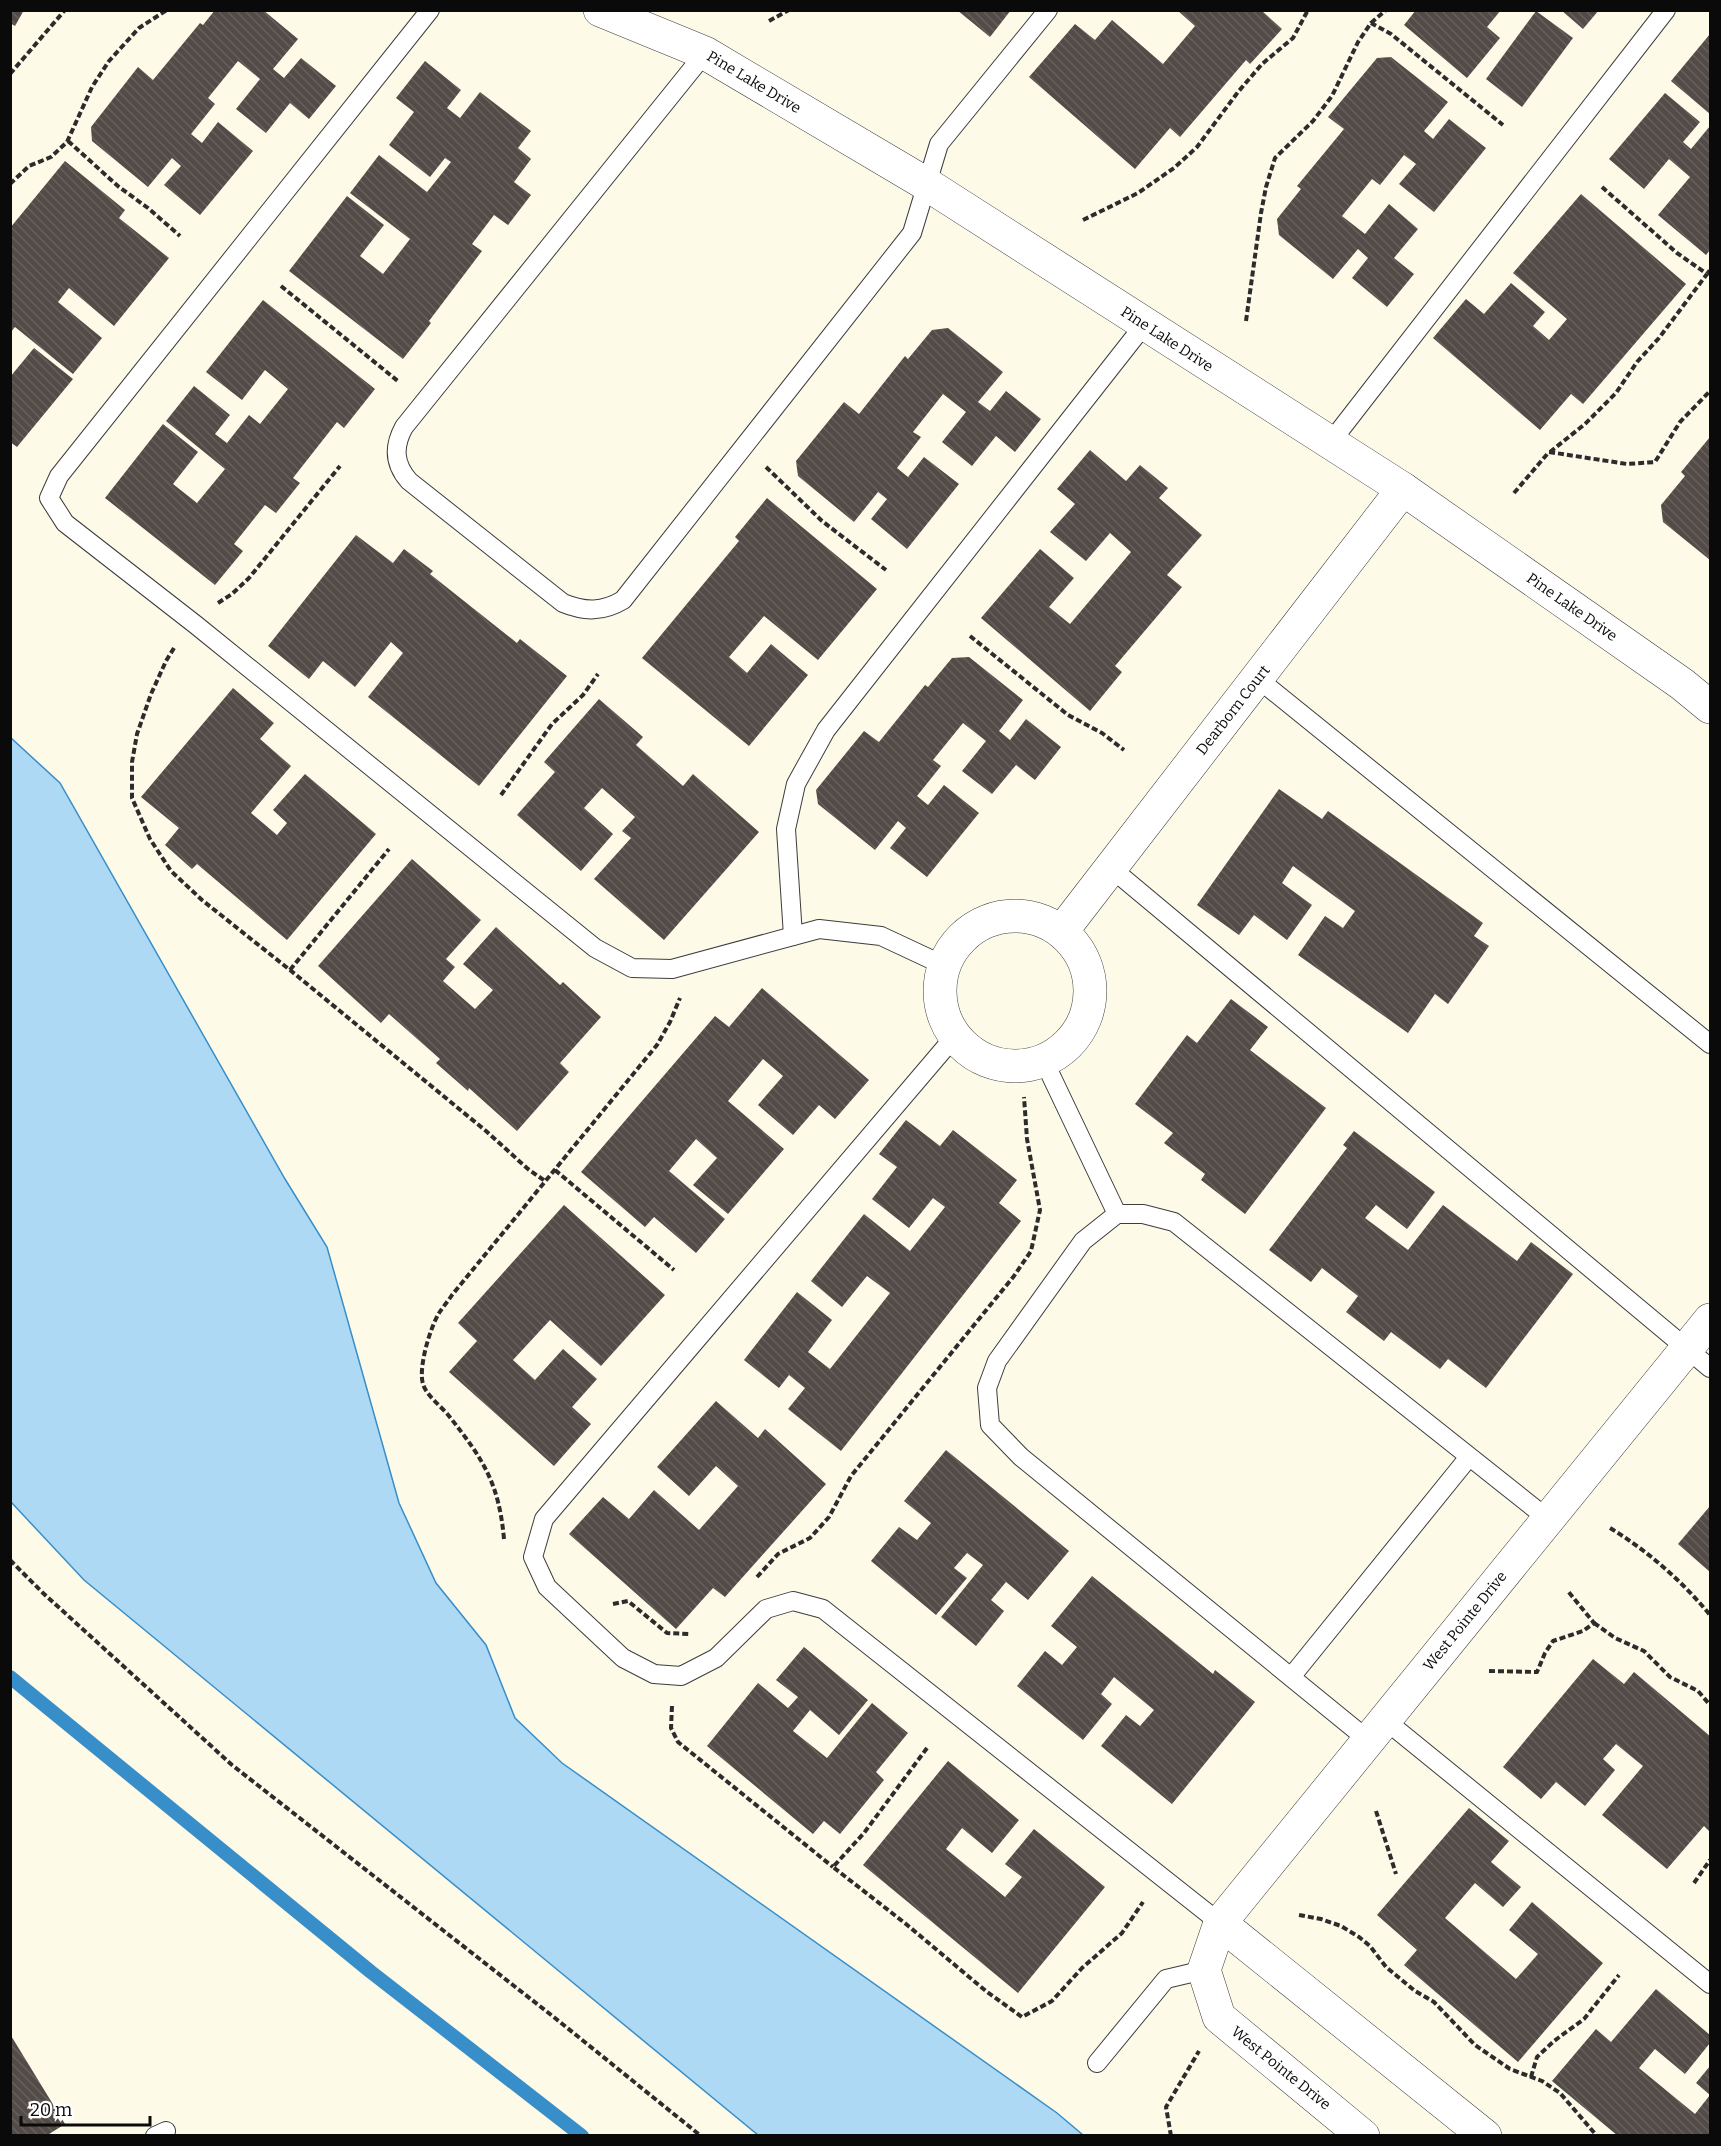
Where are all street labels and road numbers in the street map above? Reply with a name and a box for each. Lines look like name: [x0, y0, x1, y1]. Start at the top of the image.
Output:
street label: Pine Lake Drive: [704, 47, 804, 117]
street label: Pine Lake Drive: [1117, 302, 1217, 376]
street label: Pine Lake Drive: [1523, 569, 1621, 645]
street label: Dearborn Court: [1192, 661, 1274, 758]
street label: West Pointe Drive: [1419, 1568, 1511, 1674]
street label: West Pointe Drive: [1228, 2022, 1334, 2114]

